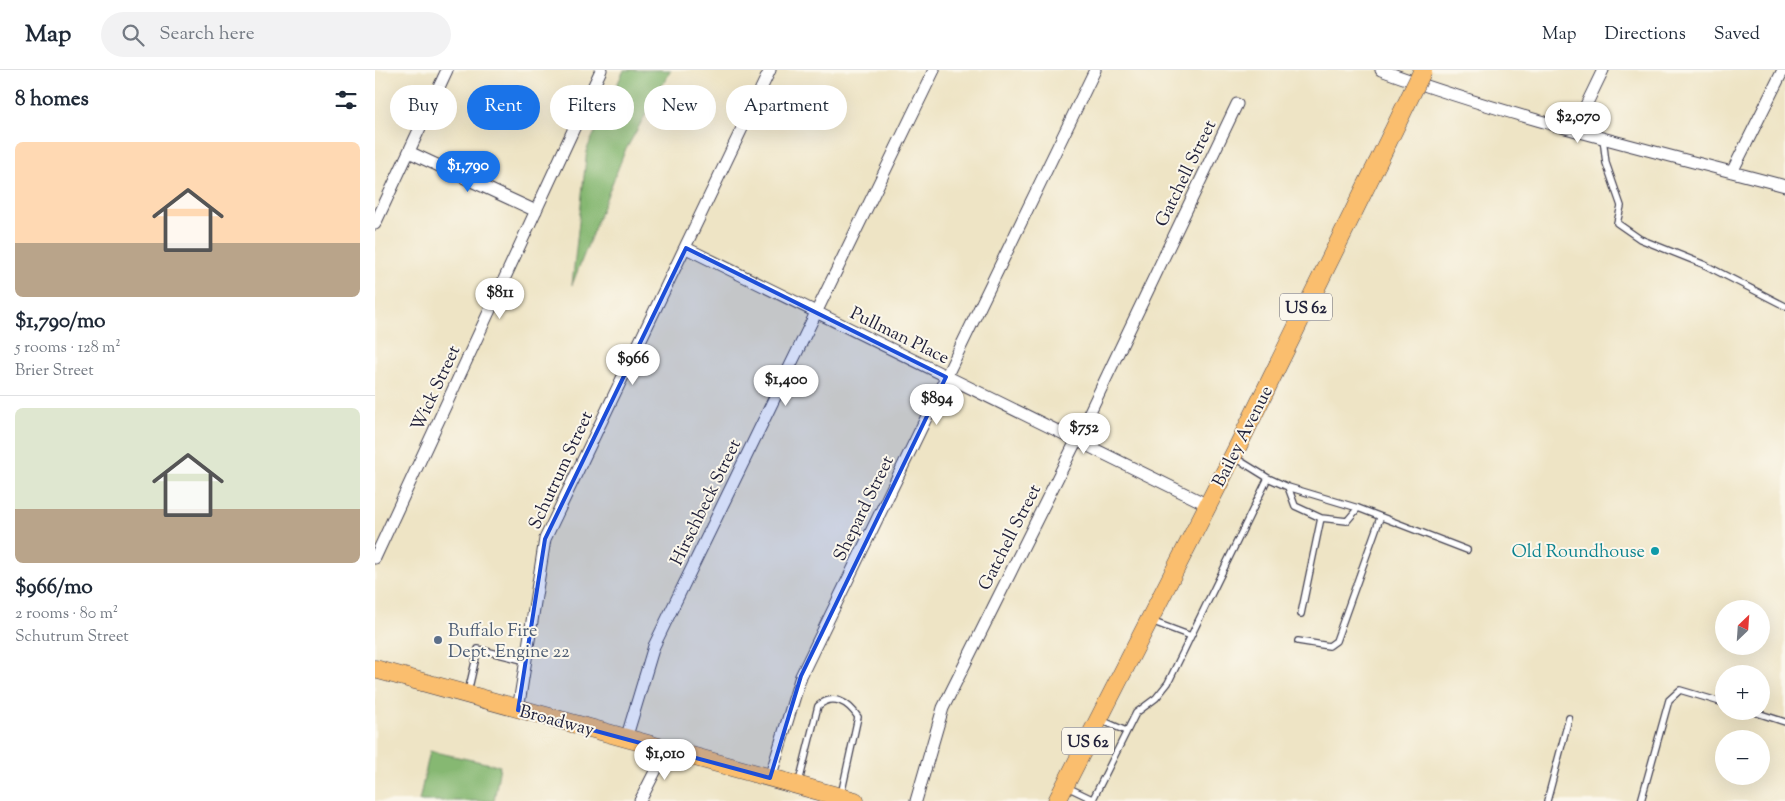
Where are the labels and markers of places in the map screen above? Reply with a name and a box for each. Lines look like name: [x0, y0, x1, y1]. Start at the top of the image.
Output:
pin: $2,070: [1537, 102, 1619, 144]
pin: $1,790: [427, 150, 509, 193]
pin: $811: [470, 278, 530, 320]
pin: $966: [603, 344, 663, 386]
pin: $1,400: [745, 364, 827, 407]
pin: $894: [907, 384, 967, 426]
pin: $752: [1054, 412, 1114, 455]
place label: Old Roundhouse: [1511, 540, 1645, 566]
marker: Old Roundhouse: [1649, 545, 1661, 557]
place label: Buffalo Fire Dept. Engine 22: [448, 619, 570, 666]
marker: Buffalo Fire Dept. Engine 22: [432, 634, 444, 646]
pin: $1,010: [624, 738, 706, 781]

